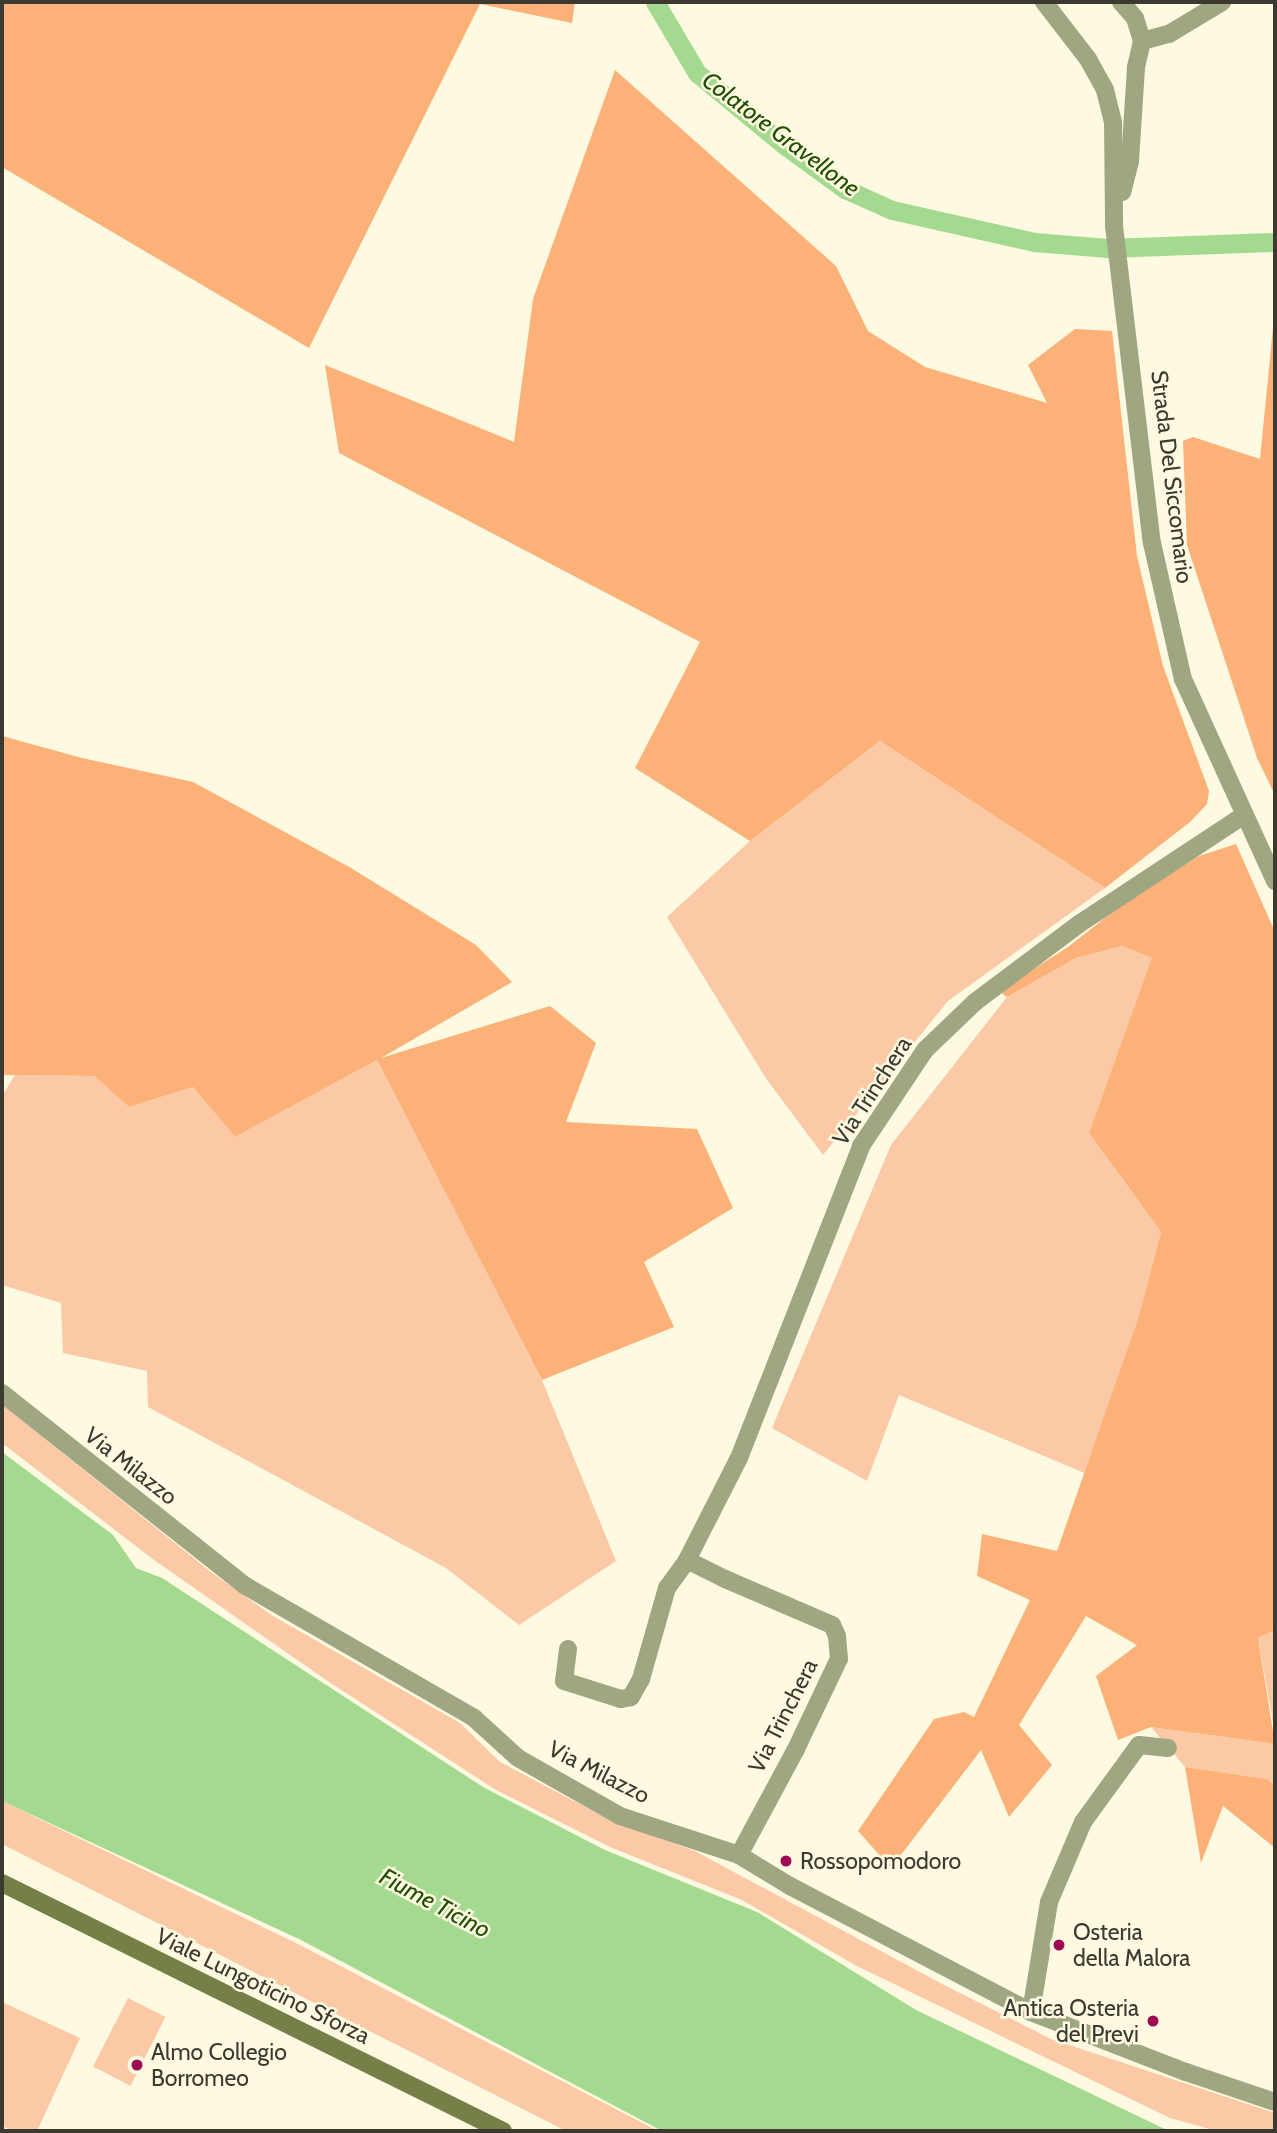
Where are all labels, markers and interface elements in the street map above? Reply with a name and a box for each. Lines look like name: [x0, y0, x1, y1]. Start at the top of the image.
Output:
water label: Colatore Gravellone: [697, 65, 865, 203]
street label: Strada Del Siccomario: [1145, 369, 1199, 585]
street label: Via Trinchera: [827, 1031, 917, 1151]
street label: Via Milazzo: [79, 1421, 183, 1511]
street label: Via Trinchera: [743, 1654, 823, 1778]
street label: Via Milazzo: [544, 1735, 654, 1809]
place label: Rossopomodoro: [800, 1847, 961, 1875]
marker: Rossopomodoro: [778, 1853, 794, 1869]
water label: Fiume Ticino: [375, 1862, 495, 1944]
place label: Osteria della Malora: [1073, 1918, 1190, 1972]
street label: Viale Lungoticino Sforza: [152, 1922, 374, 2050]
marker: Osteria della Malora: [1051, 1937, 1067, 1953]
place label: Antica Osteria del Previ: [1003, 1994, 1139, 2048]
marker: Antica Osteria del Previ: [1145, 2013, 1161, 2029]
place label: Almo Collegio Borromeo: [151, 2038, 287, 2092]
marker: Almo Collegio Borromeo: [129, 2057, 145, 2073]

